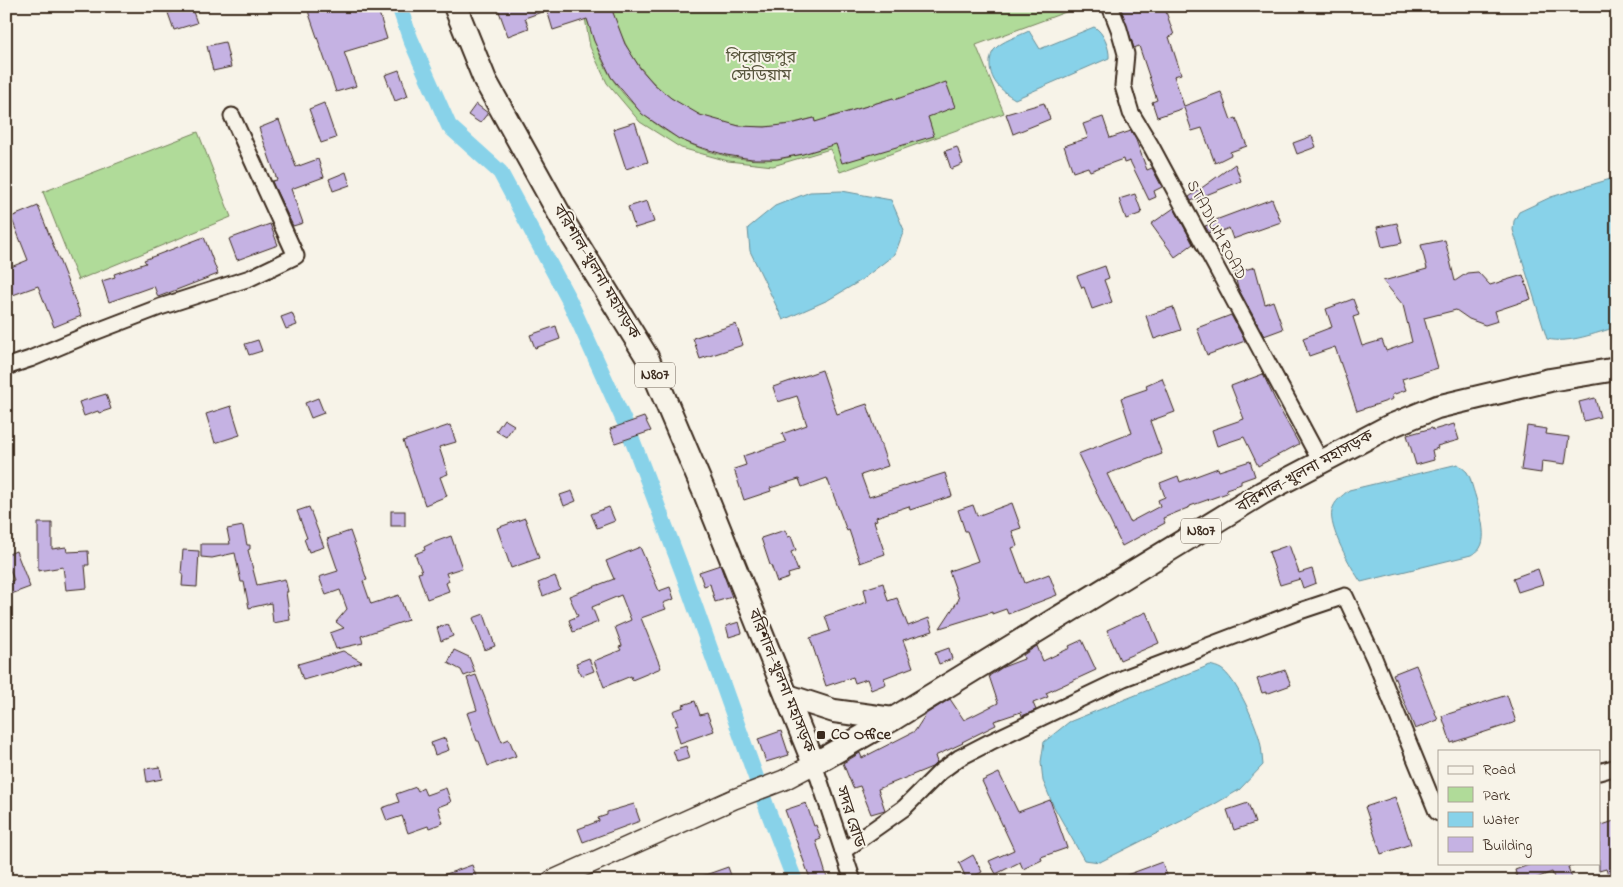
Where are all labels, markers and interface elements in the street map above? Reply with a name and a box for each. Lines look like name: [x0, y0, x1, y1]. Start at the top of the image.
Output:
park label: পিরোজপুর স্টেডিয়াম: [725, 46, 796, 88]
street label: STADIUM ROAD: [1180, 176, 1252, 284]
street label: বরিশাল-খুলনা মহাসড়ক: [546, 199, 646, 345]
road number: N807: [635, 362, 675, 388]
street label: বরিশাল-খুলনা মহাসড়ক: [1231, 424, 1379, 520]
road number: N807: [1181, 518, 1221, 544]
street label: বরিশাল-খুলনা মহাসড়ক: [741, 605, 821, 758]
place label: CO Office: [831, 723, 892, 747]
marker: CO Office: [815, 729, 827, 741]
legend: [1438, 750, 1600, 864]
text: Road: [1483, 759, 1516, 781]
street label: সদর রোড: [828, 782, 871, 851]
text: Park: [1483, 785, 1511, 807]
text: Water: [1483, 809, 1519, 831]
text: Building: [1482, 835, 1532, 858]

